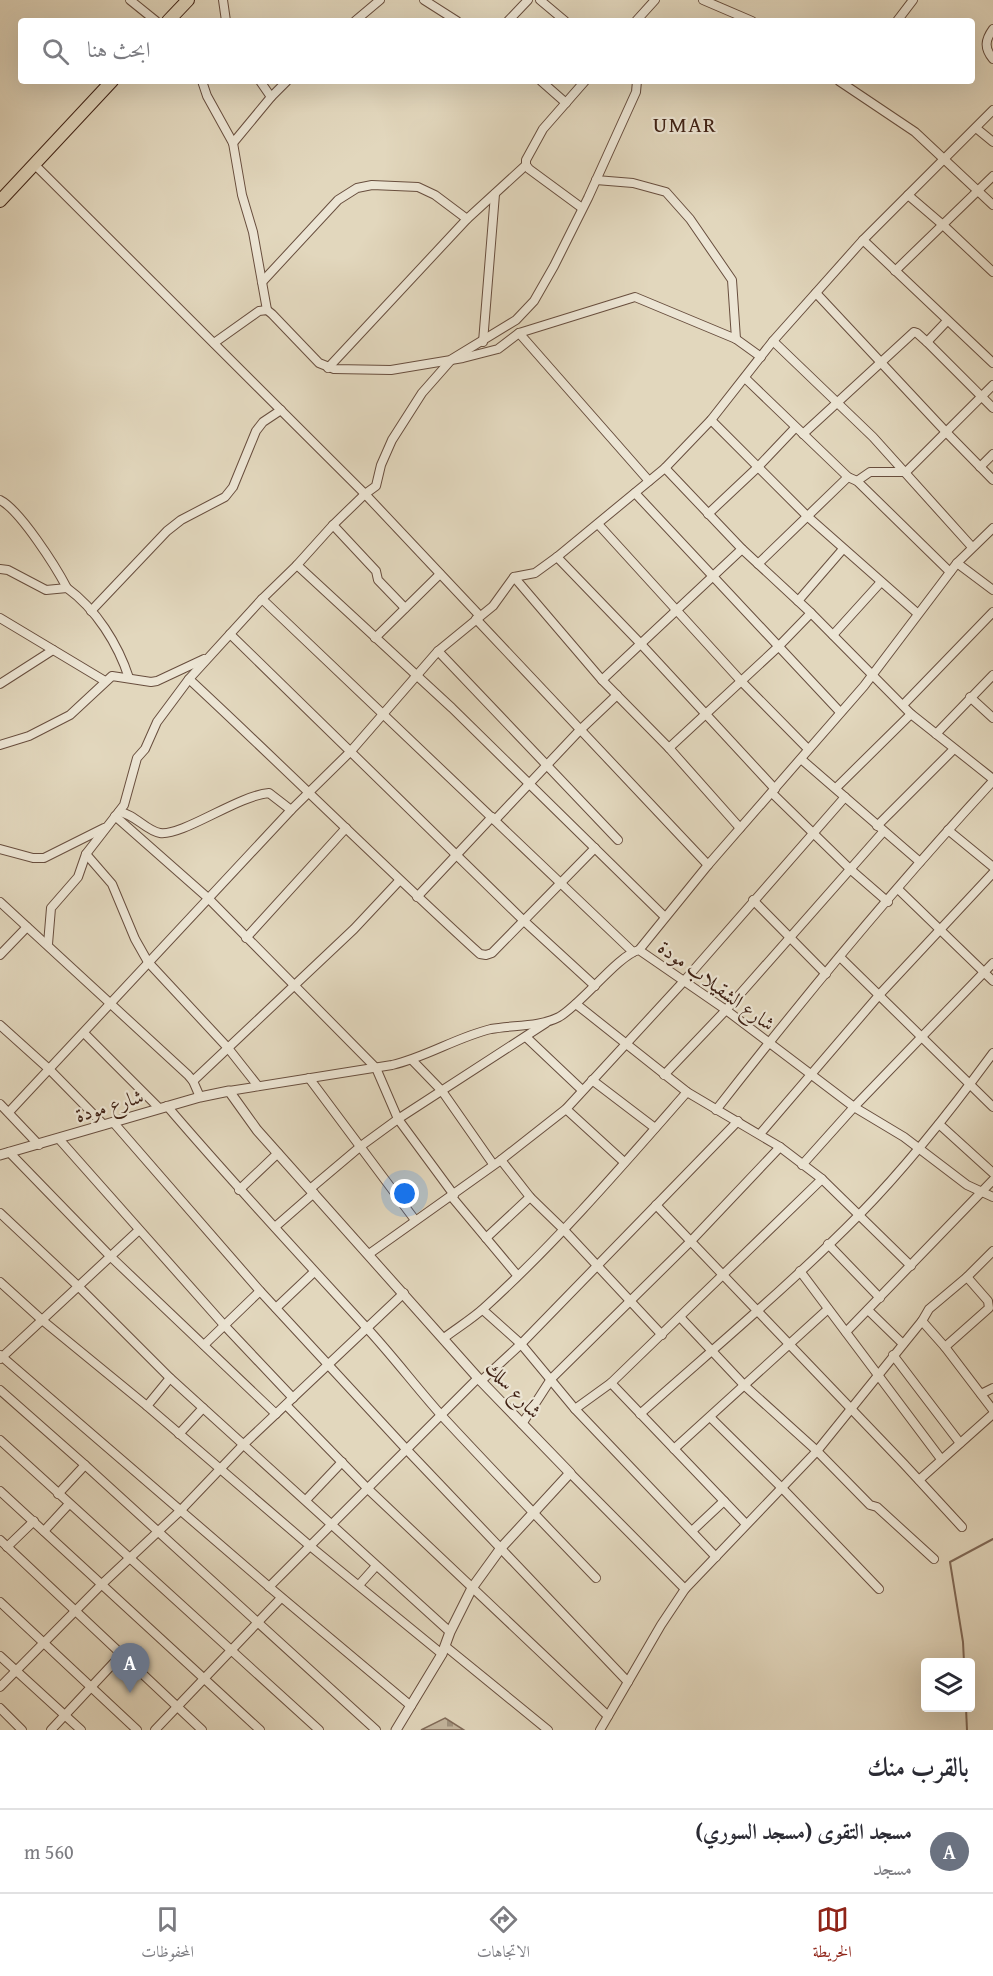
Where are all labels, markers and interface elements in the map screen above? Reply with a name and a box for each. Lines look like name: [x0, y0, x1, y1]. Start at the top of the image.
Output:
search box: [18, 18, 975, 84]
text: ابحث هنا: [87, 33, 151, 65]
icon: search: [39, 35, 72, 68]
district label: UMAR: [653, 108, 717, 140]
street label: شارع الشقيلاب مودة: [650, 933, 782, 1041]
street label: شارع مودة: [71, 1081, 148, 1133]
your location: [390, 1179, 419, 1208]
street label: شارع سلك: [476, 1353, 549, 1427]
pin: A: [110, 1644, 150, 1693]
map controls: [921, 1658, 975, 1712]
button: layers: [921, 1658, 975, 1712]
text: بالقرب منك: [867, 1747, 969, 1786]
text: مسجد التقوى (مسجد السوري): [695, 1815, 912, 1847]
text: 560 m: [24, 1837, 74, 1866]
text: A: [943, 1837, 956, 1866]
text: مسجد: [873, 1853, 912, 1882]
tab: المحفوظات: [141, 1903, 194, 1967]
tab: الاتجاهات: [477, 1903, 530, 1967]
tab: الخريطة: [813, 1903, 852, 1967]

